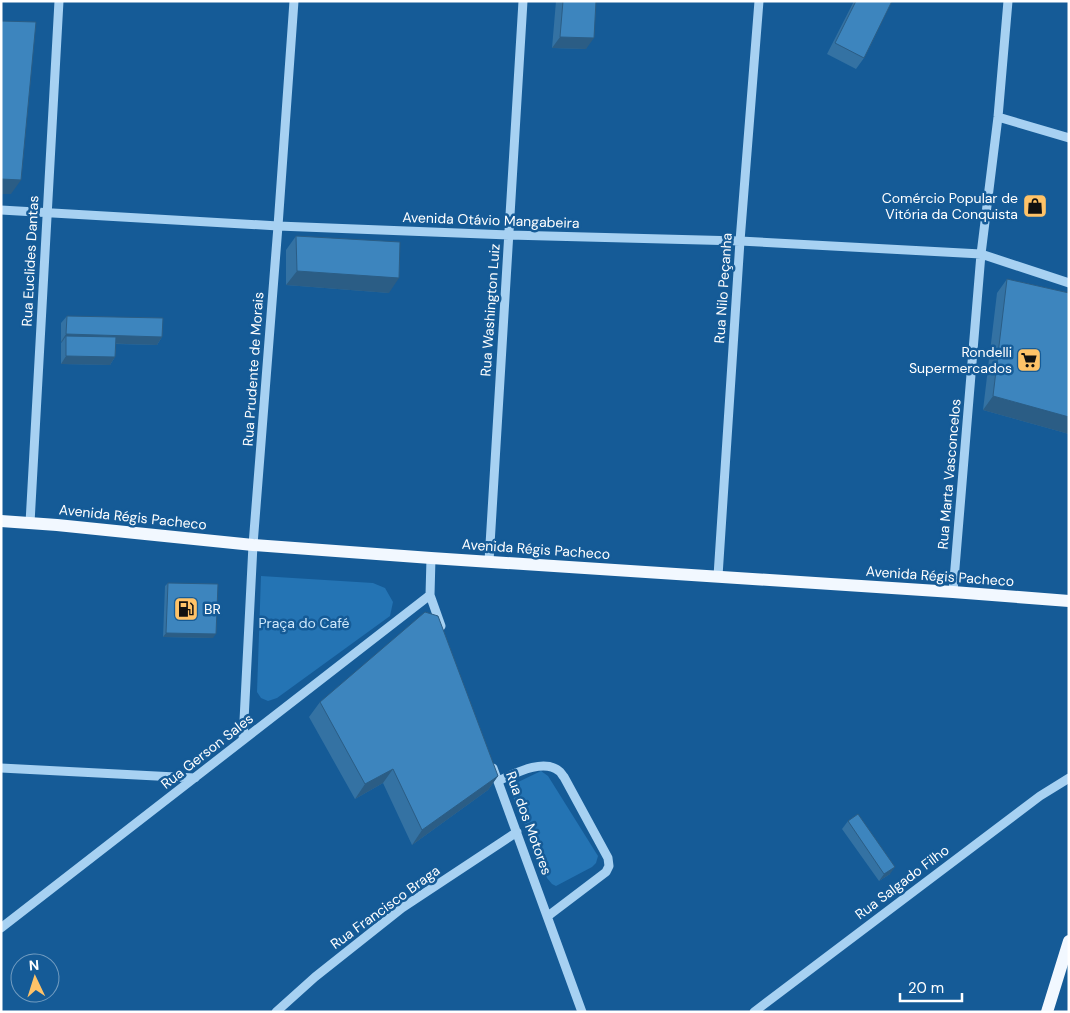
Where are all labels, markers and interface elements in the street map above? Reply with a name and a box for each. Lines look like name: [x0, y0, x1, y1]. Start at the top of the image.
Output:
place label: Comércio Popular de Vitória da Conquista: [882, 189, 1018, 223]
shop icon: Comércio Popular de Vitória da Conquista: [1022, 193, 1048, 219]
street label: Rua Euclides Dantas: [18, 195, 42, 327]
street label: Avenida Otávio Mangabeira: [402, 208, 580, 232]
street label: Rua Nilo Peçanha: [710, 232, 736, 344]
street label: Rua Washington Luiz: [476, 243, 504, 377]
street label: Rua Prudente de Morais: [239, 291, 267, 447]
place label: Rondelli Supermercados: [909, 343, 1012, 377]
supermarket icon: Rondelli Supermercados: [1016, 347, 1042, 373]
street label: Rua Marta Vasconcelos: [933, 398, 965, 550]
street label: Avenida Régis Pacheco: [58, 500, 208, 534]
street label: Avenida Régis Pacheco: [461, 535, 611, 563]
street label: Avenida Régis Pacheco: [865, 562, 1015, 590]
fuel station icon: BR: [173, 596, 199, 622]
place label: BR: [204, 600, 221, 618]
park label: Praça do Café: [258, 614, 350, 632]
street label: Rua Gerson Sales: [157, 709, 257, 793]
street label: Rua dos Motores: [502, 769, 556, 877]
street label: Rua Salgado Filho: [851, 841, 953, 923]
street label: Rua Francisco Braga: [327, 861, 443, 953]
north arrow: [10, 953, 60, 1003]
text: N: [28, 956, 40, 974]
scale bar: [900, 970, 962, 1002]
text: 20 m: [908, 978, 944, 998]

